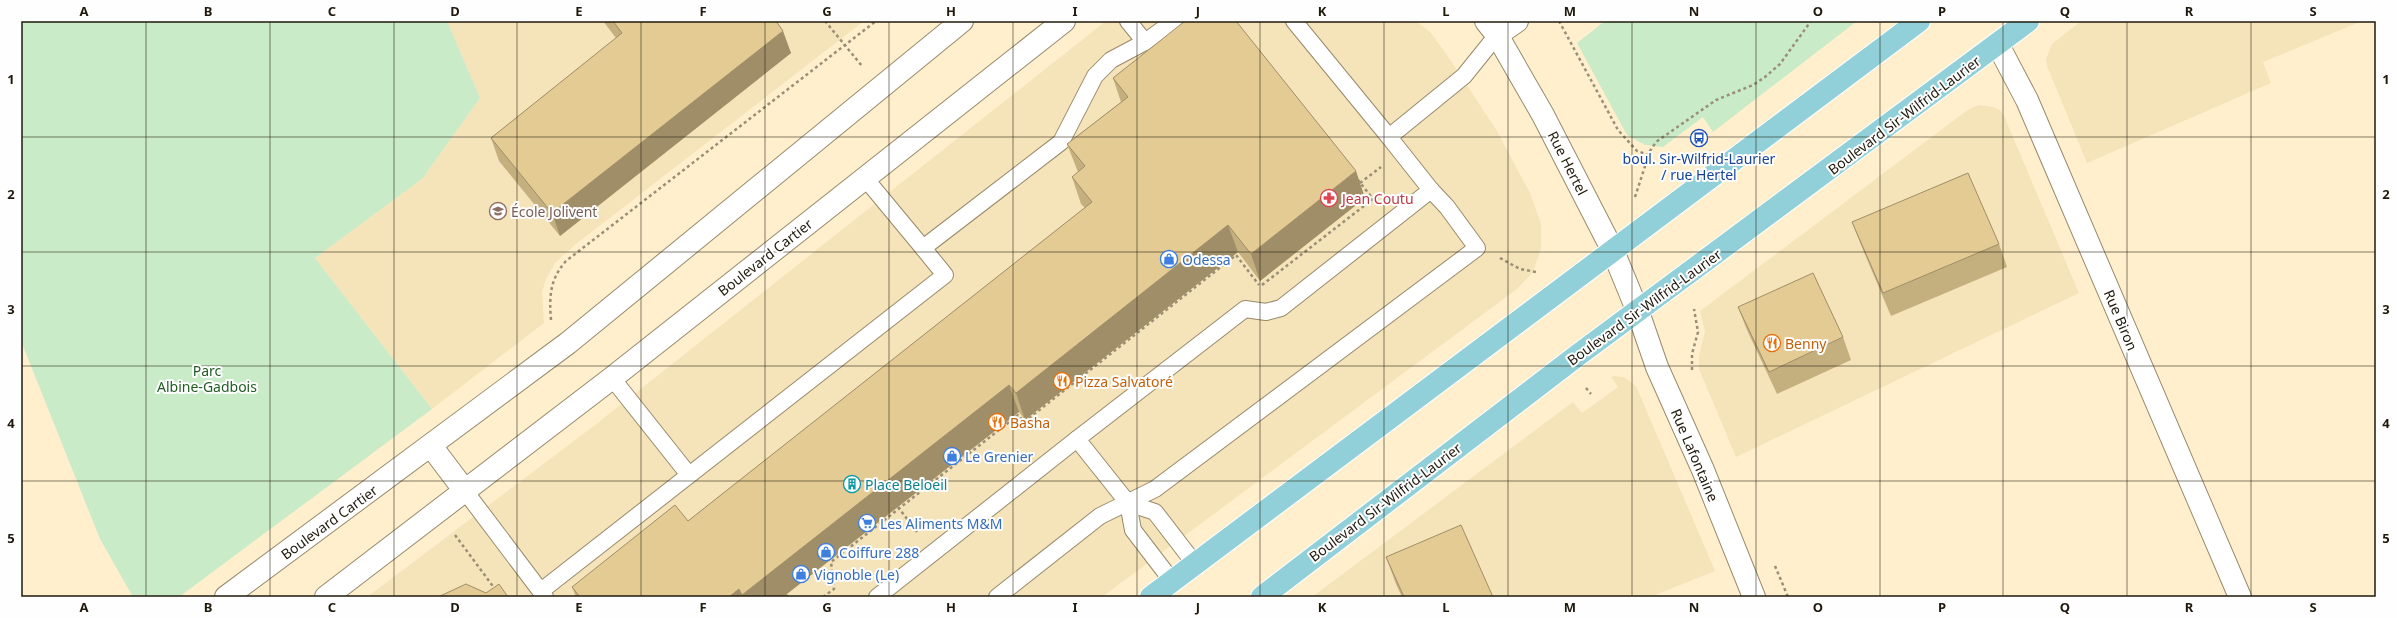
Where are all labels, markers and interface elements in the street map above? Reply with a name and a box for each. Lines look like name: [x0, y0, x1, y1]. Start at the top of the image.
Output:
text: A: [80, 2, 89, 20]
text: B: [204, 2, 212, 20]
text: C: [328, 2, 336, 20]
text: D: [450, 2, 460, 20]
text: E: [575, 2, 583, 20]
text: F: [699, 2, 707, 20]
text: G: [822, 2, 832, 20]
text: H: [946, 2, 956, 20]
text: I: [1072, 2, 1078, 20]
text: J: [1195, 2, 1200, 20]
text: K: [1318, 2, 1327, 20]
text: L: [1442, 2, 1450, 20]
text: M: [1564, 2, 1576, 20]
text: N: [1689, 2, 1699, 20]
text: O: [1813, 2, 1823, 20]
text: P: [1938, 2, 1946, 20]
text: Q: [2060, 2, 2070, 20]
text: R: [2185, 2, 2194, 20]
text: S: [2309, 2, 2317, 20]
street label: Boulevard Sir-Wilfrid-Laurier: [1824, 51, 1984, 179]
text: 1: [7, 70, 15, 88]
text: 1: [2382, 70, 2390, 88]
street label: Rue Hertel: [1544, 128, 1592, 198]
bus stop icon: boul. Sir-Wilfrid-Laurier / rue Hertel: [1689, 128, 1709, 148]
place label: boul. Sir-Wilfrid-Laurier / rue Hertel: [1623, 149, 1776, 184]
text: 2: [7, 185, 15, 203]
text: 2: [2382, 185, 2390, 203]
pharmacy icon: Jean Coutu: [1319, 188, 1339, 208]
place label: Jean Coutu: [1340, 189, 1414, 208]
school or university icon: École Jolivent: [488, 201, 508, 221]
place label: École Jolivent: [511, 202, 597, 221]
street label: Boulevard Cartier: [714, 214, 816, 300]
street label: Boulevard Sir-Wilfrid-Laurier: [1563, 244, 1725, 369]
shop icon: Odessa: [1159, 249, 1179, 269]
place label: Odessa: [1182, 250, 1231, 269]
street label: Rue Biron: [2100, 287, 2142, 353]
text: 3: [7, 300, 15, 318]
text: 3: [2382, 300, 2390, 318]
restaurant icon: Benny: [1762, 333, 1782, 353]
place label: Benny: [1785, 334, 1827, 353]
park label: Parc Albine-Gadbois: [157, 361, 257, 396]
restaurant icon: Pizza Salvatoré: [1052, 371, 1072, 391]
place label: Pizza Salvatoré: [1075, 372, 1173, 391]
street label: Rue Lafontaine: [1667, 406, 1723, 504]
restaurant icon: Basha: [987, 412, 1007, 432]
place label: Basha: [1010, 413, 1050, 432]
text: 4: [7, 414, 15, 432]
text: 4: [2382, 414, 2390, 432]
street label: Boulevard Sir-Wilfrid-Laurier: [1305, 438, 1465, 566]
shop icon: Le Grenier: [942, 446, 962, 466]
place label: Le Grenier: [965, 447, 1034, 466]
building icon: Place Beloeil: [842, 474, 862, 494]
place label: Place Beloeil: [865, 475, 947, 494]
street label: Boulevard Cartier: [277, 480, 381, 563]
supermarket icon: Les Aliments M&M: [857, 513, 877, 533]
place label: Les Aliments M&M: [880, 514, 1002, 533]
text: 5: [7, 529, 15, 547]
text: 5: [2382, 529, 2390, 547]
shop icon: Coiffure 288: [816, 542, 836, 562]
place label: Coiffure 288: [839, 543, 919, 562]
shop icon: Vignoble (Le): [791, 564, 811, 584]
place label: Vignoble (Le): [814, 565, 899, 584]
text: A: [80, 598, 89, 616]
text: B: [204, 598, 212, 616]
text: C: [328, 598, 336, 616]
text: D: [450, 598, 460, 616]
text: E: [575, 598, 583, 616]
text: F: [699, 598, 707, 616]
text: G: [822, 598, 832, 616]
text: H: [946, 598, 956, 616]
text: I: [1072, 598, 1078, 616]
text: J: [1195, 598, 1200, 616]
text: K: [1318, 598, 1327, 616]
text: L: [1442, 598, 1450, 616]
text: M: [1564, 598, 1576, 616]
text: N: [1689, 598, 1699, 616]
text: O: [1813, 598, 1823, 616]
text: P: [1938, 598, 1946, 616]
text: Q: [2060, 598, 2070, 616]
text: R: [2185, 598, 2194, 616]
text: S: [2309, 598, 2317, 616]

